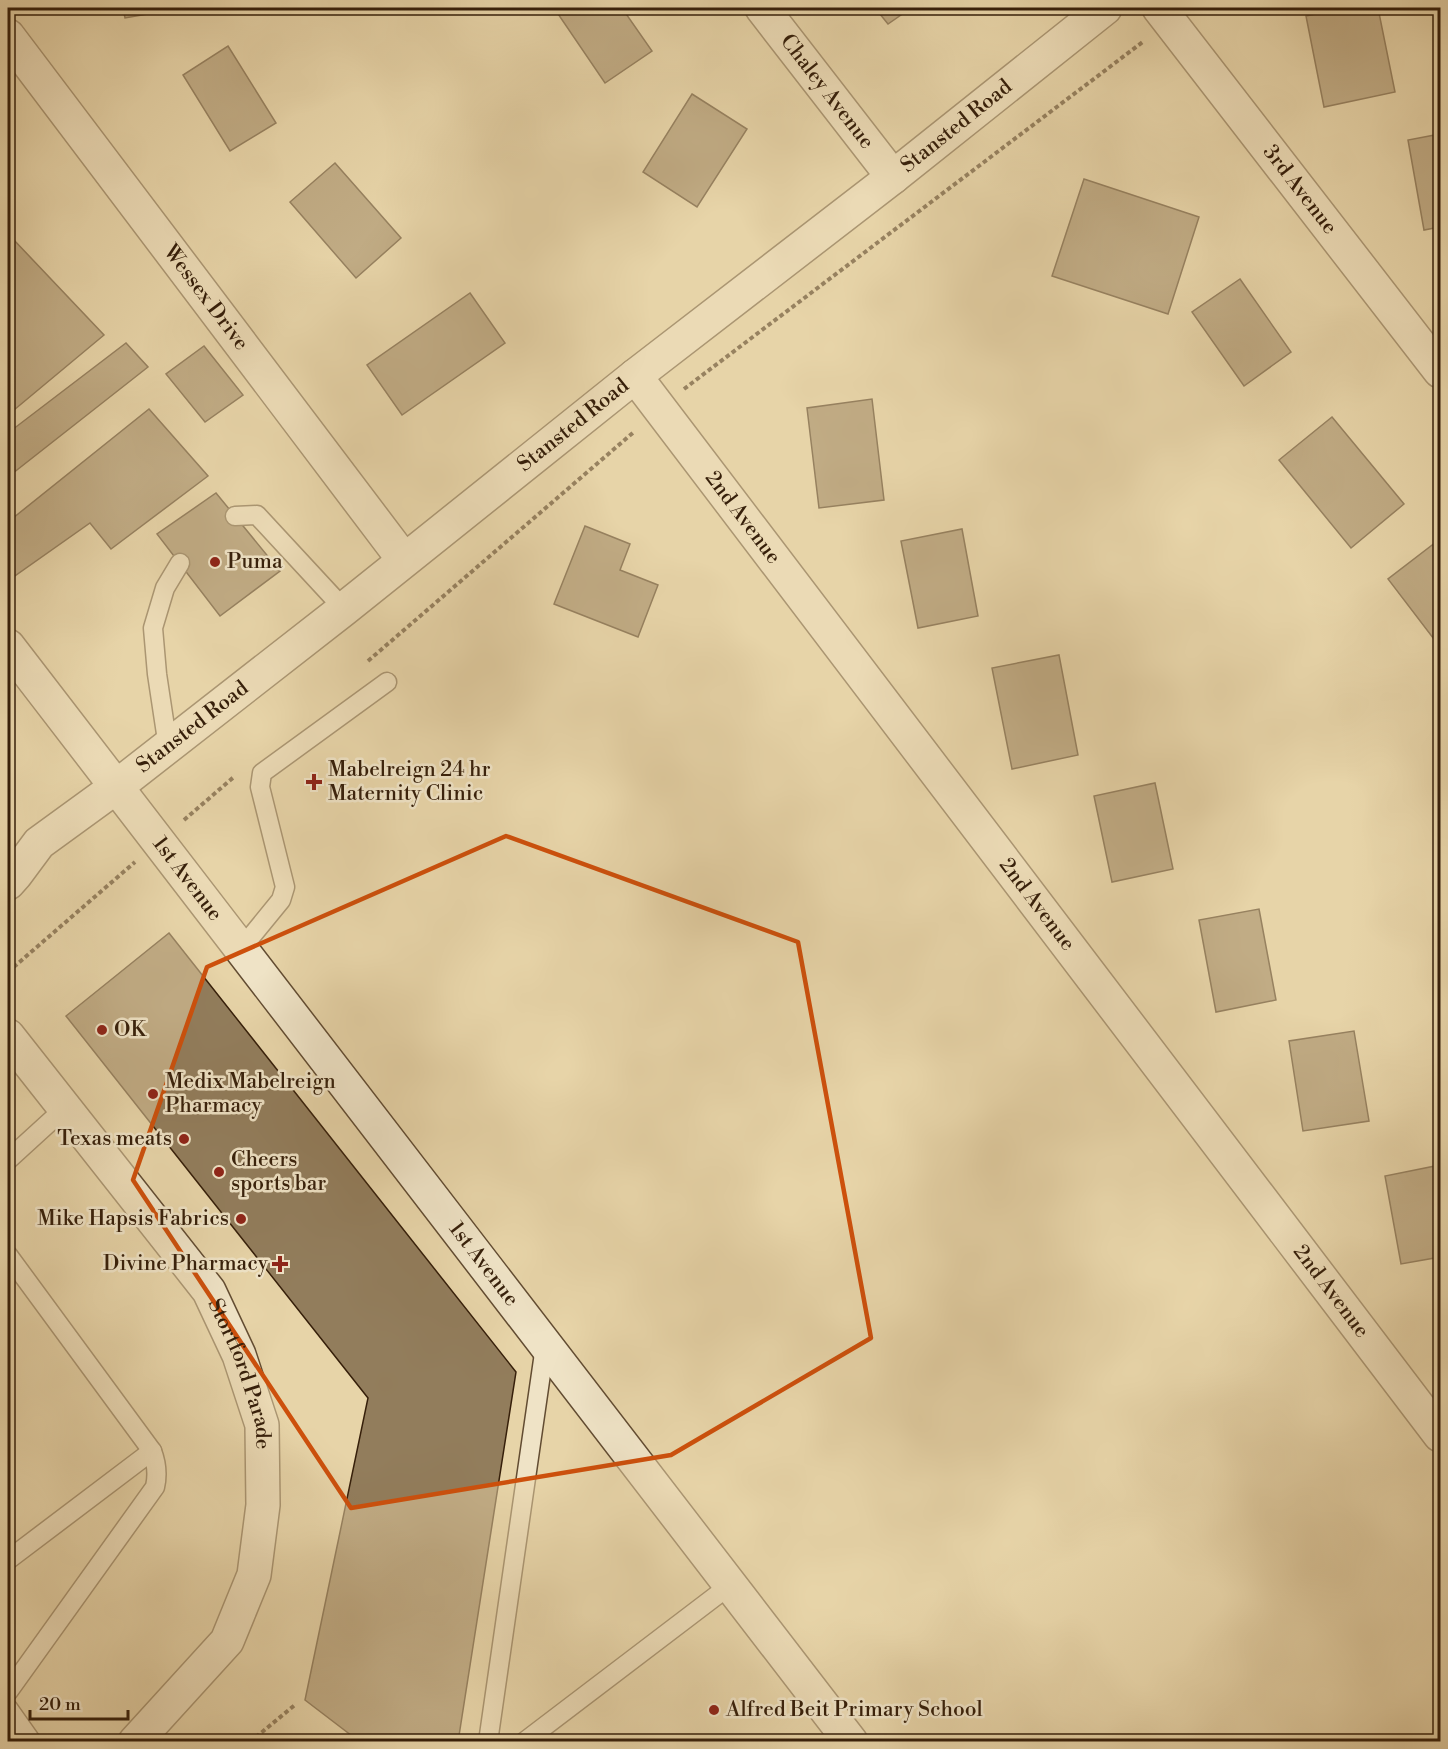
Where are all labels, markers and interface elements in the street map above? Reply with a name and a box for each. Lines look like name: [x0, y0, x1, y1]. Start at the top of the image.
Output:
street label: Chaley Avenue: [774, 29, 880, 154]
street label: Stansted Road: [896, 74, 1018, 179]
street label: 3rd Avenue: [1257, 140, 1343, 240]
street label: Wessex Drive: [157, 239, 254, 356]
street label: Stansted Road: [512, 373, 634, 478]
street label: 2nd Avenue: [699, 466, 786, 569]
place label: Puma: [227, 549, 283, 575]
marker: Puma: [208, 555, 222, 569]
street label: Stansted Road: [131, 675, 254, 779]
place label: Mabelreign 24 hr Maternity Clinic: [328, 757, 491, 807]
marker: Mabelreign 24 hr Maternity Clinic: [305, 773, 323, 791]
street label: 1st Avenue: [147, 832, 228, 926]
street label: 2nd Avenue: [993, 853, 1080, 956]
place label: OK: [114, 1017, 147, 1043]
marker: OK: [95, 1023, 109, 1037]
place label: Medix Mabelreign Pharmacy: [165, 1069, 336, 1119]
marker: Medix Mabelreign Pharmacy: [146, 1087, 160, 1101]
place label: Texas meats: [57, 1126, 172, 1152]
marker: Texas meats: [177, 1132, 191, 1146]
place label: Cheers sports bar: [231, 1147, 326, 1197]
marker: Cheers sports bar: [212, 1165, 226, 1179]
place label: Mike Hapsis Fabrics: [37, 1206, 229, 1232]
marker: Mike Hapsis Fabrics: [234, 1212, 248, 1226]
street label: 1st Avenue: [443, 1217, 524, 1312]
street label: 2nd Avenue: [1287, 1240, 1375, 1343]
place label: Divine Pharmacy: [103, 1251, 269, 1277]
marker: Divine Pharmacy: [273, 1257, 287, 1271]
street label: Stortford Parade: [202, 1295, 275, 1449]
scale bar: [30, 1683, 128, 1721]
text: 20 m: [39, 1693, 81, 1716]
place label: Alfred Beit Primary School: [725, 1697, 983, 1723]
marker: Alfred Beit Primary School: [707, 1703, 721, 1717]

